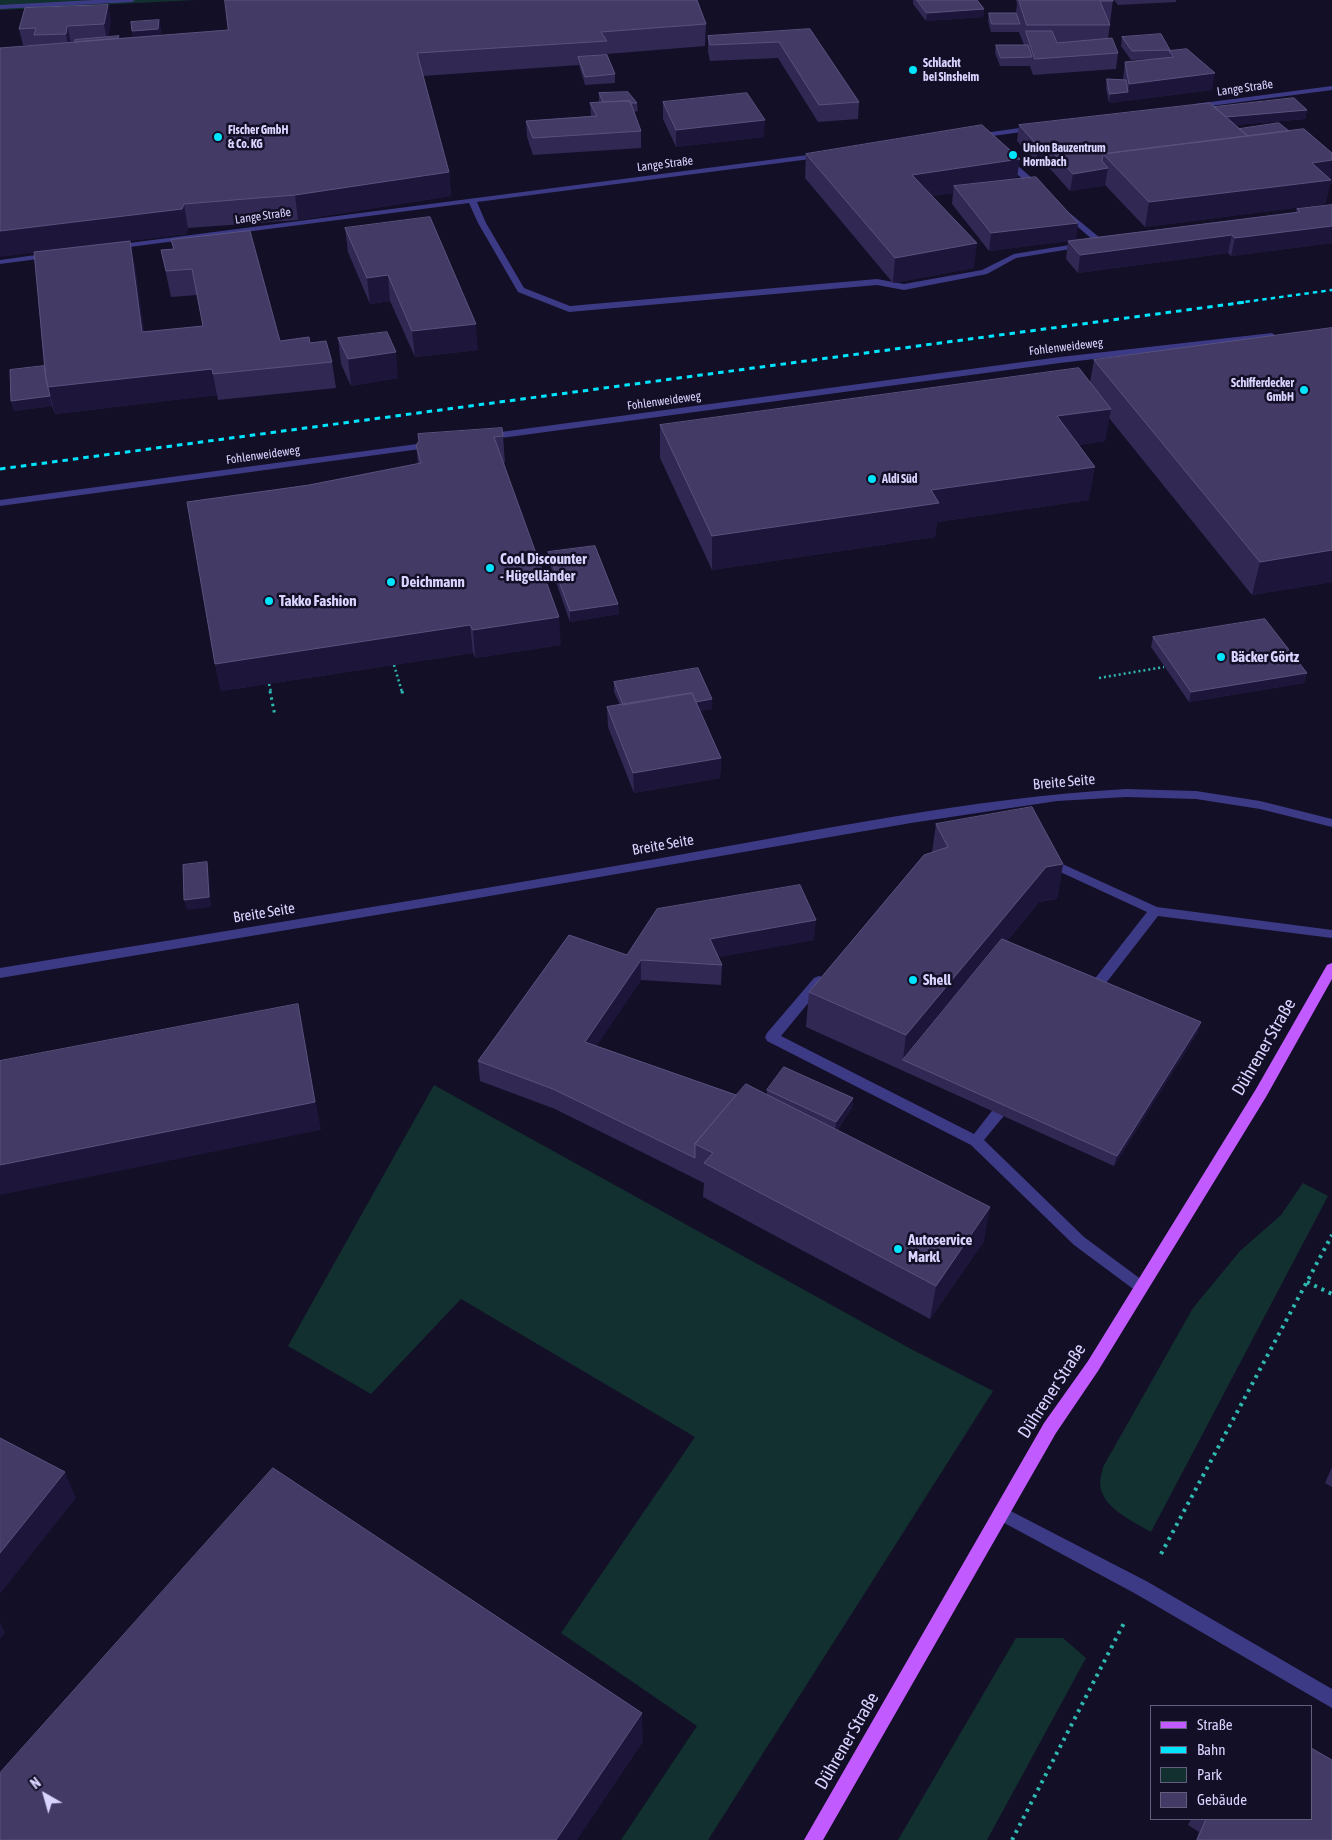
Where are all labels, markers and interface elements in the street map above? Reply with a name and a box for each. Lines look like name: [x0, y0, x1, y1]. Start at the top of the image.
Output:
place label: Schlacht bei Sinsheim: [923, 56, 979, 84]
marker: Schlacht bei Sinsheim: [907, 64, 919, 76]
street label: Lange Straße: [1216, 77, 1274, 99]
place label: Fischer GmbH & Co. KG: [228, 123, 288, 151]
marker: Fischer GmbH & Co. KG: [212, 131, 224, 143]
place label: Union Bauzentrum Hornbach: [1023, 141, 1106, 169]
marker: Union Bauzentrum Hornbach: [1007, 149, 1019, 161]
street label: Lange Straße: [636, 153, 694, 175]
street label: Lange Straße: [234, 205, 292, 227]
street label: Fohlenweideweg: [1028, 335, 1104, 359]
place label: Schifferdecker GmbH: [1231, 376, 1294, 404]
marker: Schifferdecker GmbH: [1298, 384, 1310, 396]
street label: Fohlenweideweg: [626, 389, 702, 413]
street label: Fohlenweideweg: [225, 443, 301, 467]
place label: Aldi Süd: [882, 472, 918, 486]
marker: Aldi Süd: [866, 473, 878, 485]
place label: Cool Discounter - Hügelländer: [500, 550, 587, 585]
marker: Cool Discounter - Hügelländer: [484, 562, 496, 574]
place label: Deichmann: [401, 573, 465, 591]
marker: Deichmann: [385, 576, 397, 588]
place label: Takko Fashion: [279, 592, 357, 610]
marker: Takko Fashion: [263, 595, 275, 607]
place label: Bäcker Görtz: [1231, 648, 1299, 666]
marker: Bäcker Görtz: [1215, 651, 1227, 663]
street label: Breite Seite: [1032, 770, 1096, 794]
street label: Breite Seite: [631, 831, 695, 859]
street label: Breite Seite: [232, 899, 296, 927]
place label: Shell: [923, 971, 951, 989]
marker: Shell: [907, 974, 919, 986]
street label: Dührener Straße: [1228, 995, 1300, 1099]
place label: Autoservice Markl: [908, 1231, 972, 1266]
marker: Autoservice Markl: [892, 1243, 904, 1255]
street label: Dührener Straße: [1013, 1340, 1091, 1442]
street label: Dührener Straße: [811, 1689, 883, 1793]
legend: [1150, 1705, 1312, 1820]
text: Straße: [1197, 1716, 1233, 1733]
text: Bahn: [1197, 1741, 1226, 1758]
text: Park: [1197, 1766, 1222, 1783]
north arrow: [20, 1770, 70, 1820]
text: N: [28, 1774, 44, 1792]
text: Gebäude: [1197, 1791, 1247, 1808]

